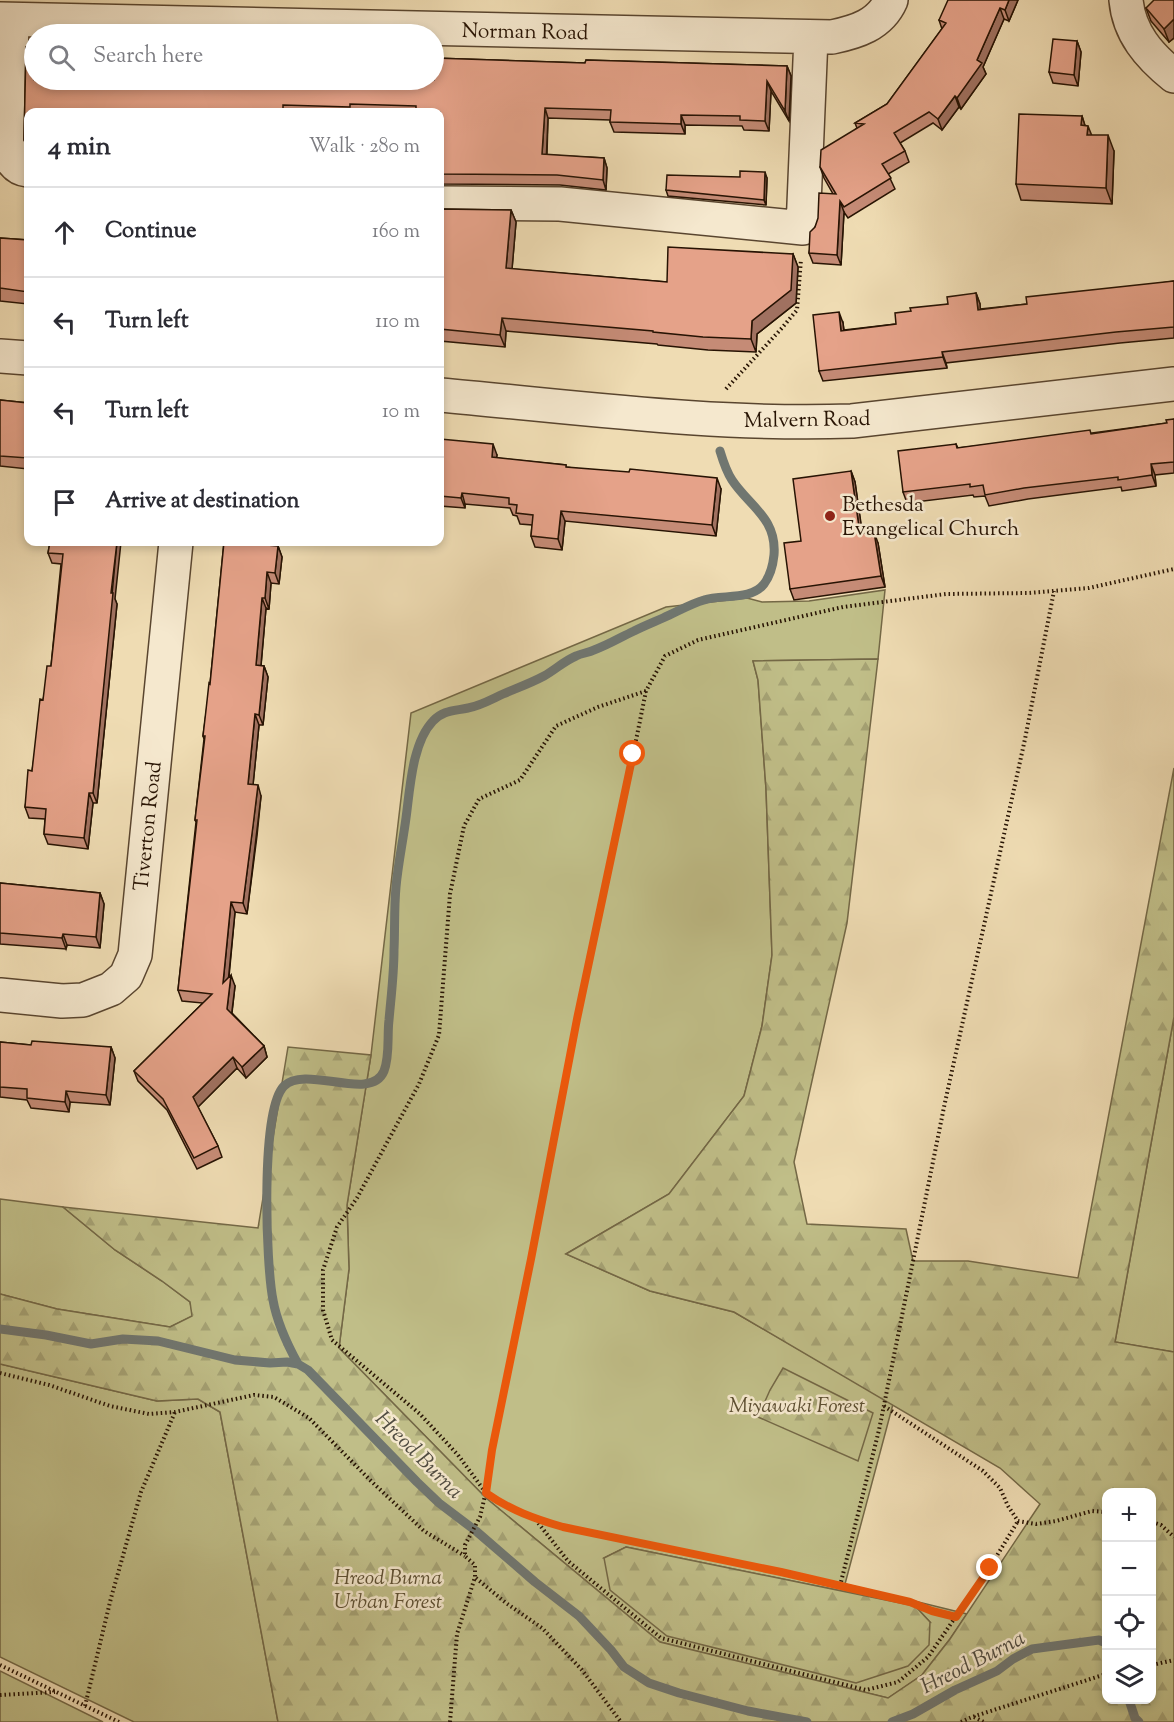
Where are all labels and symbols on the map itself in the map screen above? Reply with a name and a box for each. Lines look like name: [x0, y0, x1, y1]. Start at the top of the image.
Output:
street label: Norman Road: [461, 17, 589, 49]
street label: Malvern Road: [743, 405, 871, 437]
place label: Bethesda Evangelical Church: [842, 491, 1019, 545]
marker: Bethesda Evangelical Church: [823, 509, 837, 523]
route start: [619, 740, 645, 766]
street label: Tiverton Road: [127, 760, 171, 893]
park label: Miyawaki Forest: [729, 1392, 865, 1422]
water label: Hreod Burna: [367, 1405, 469, 1507]
route end: [976, 1554, 1002, 1580]
park label: Hreod Burna Urban Forest: [334, 1564, 442, 1618]
water label: Hreod Burna: [916, 1624, 1031, 1704]

